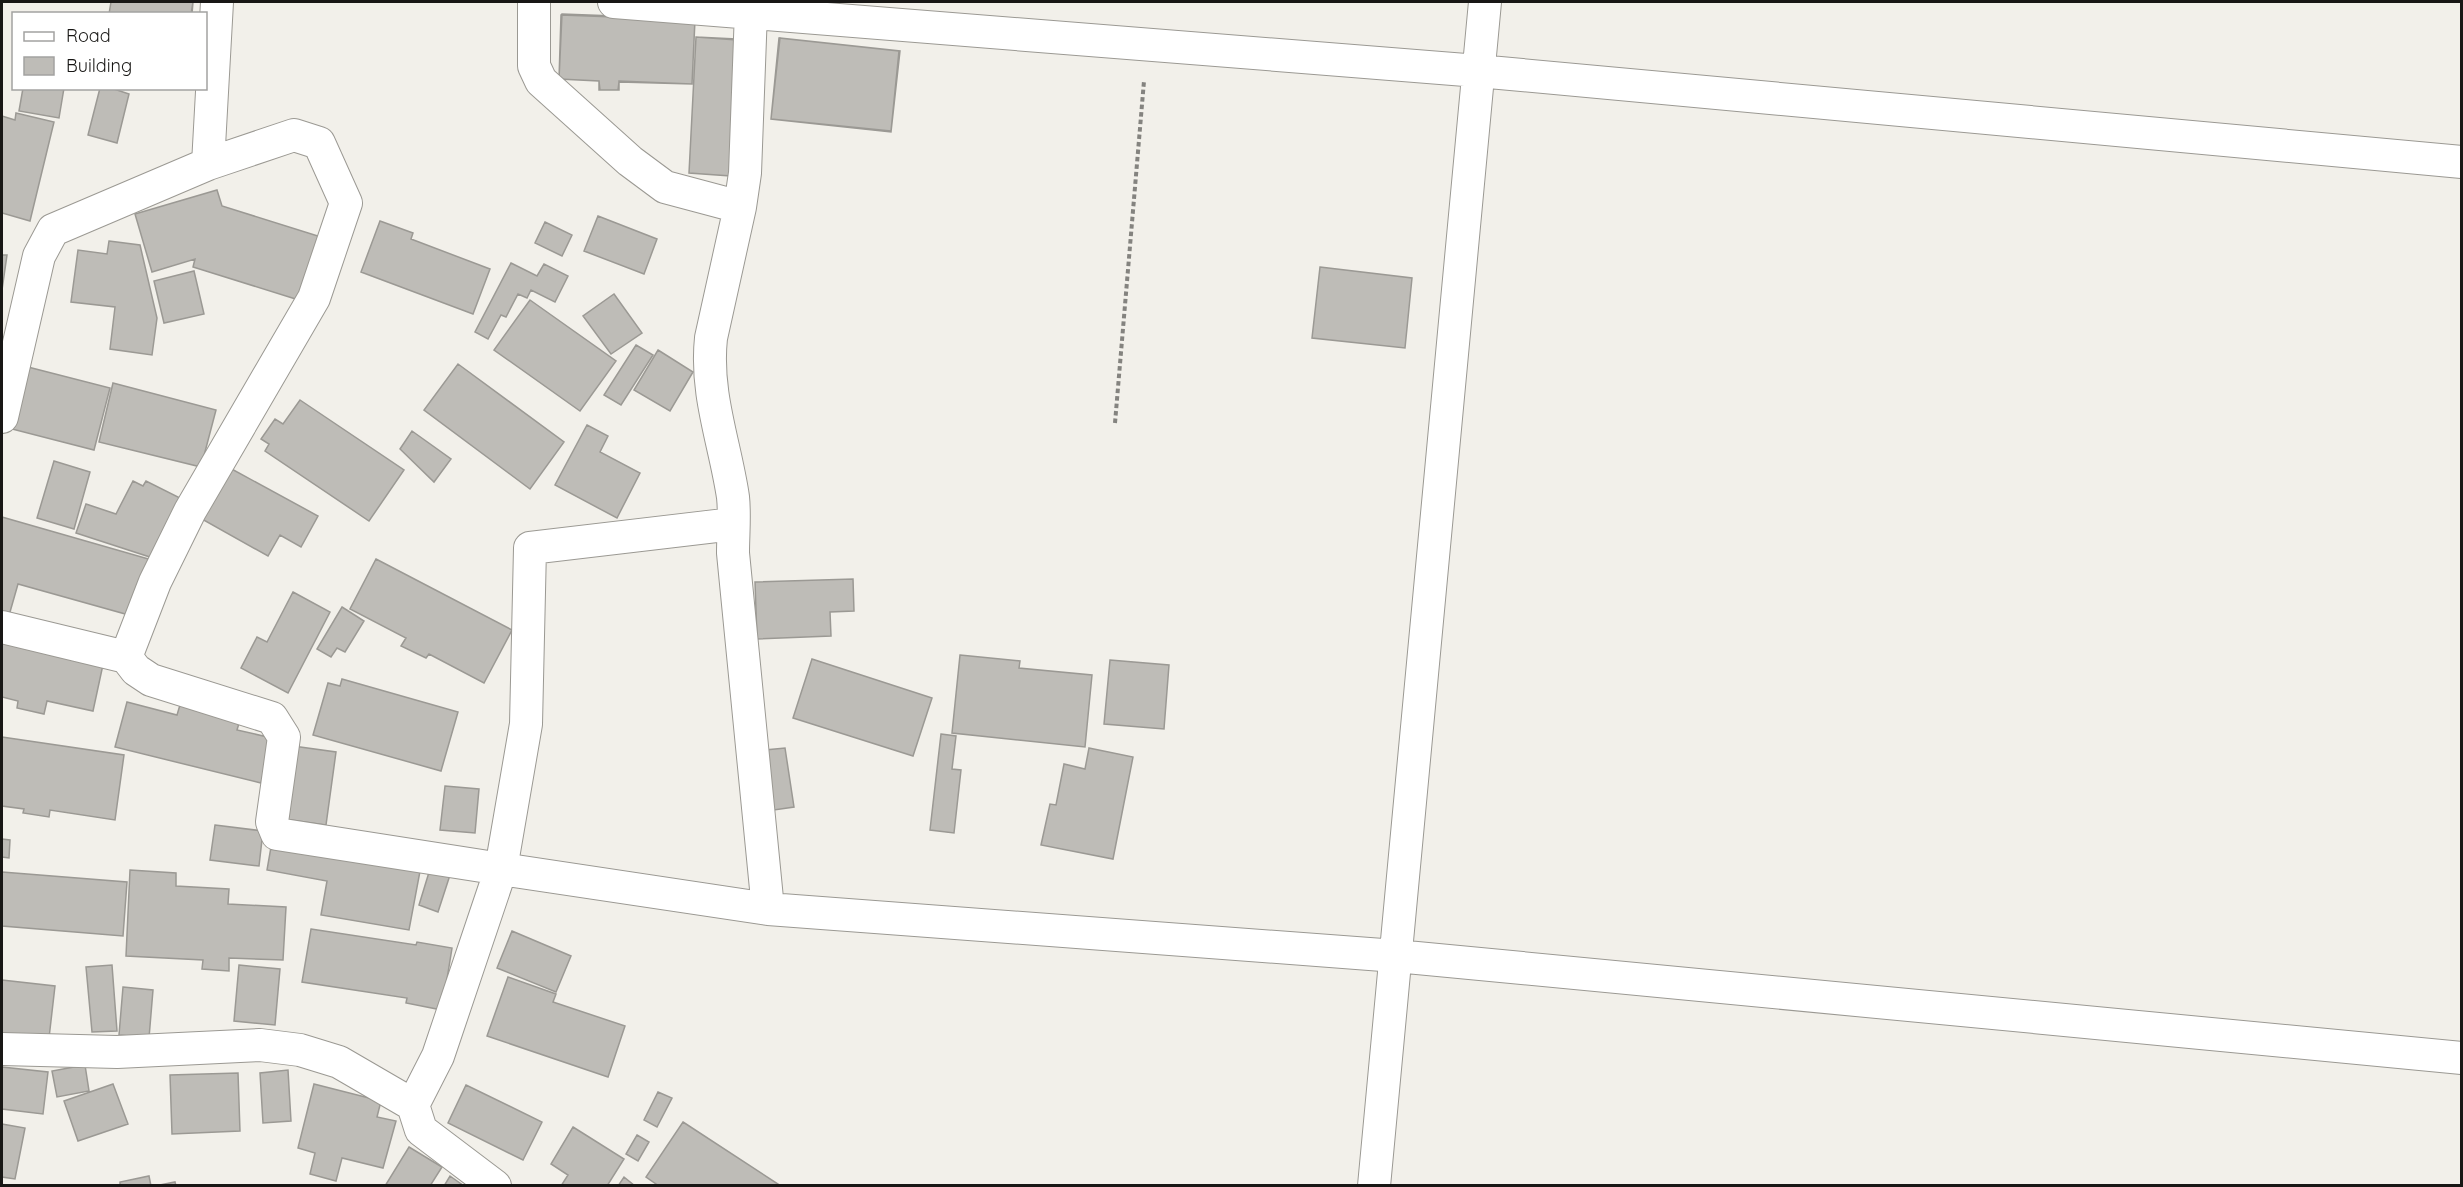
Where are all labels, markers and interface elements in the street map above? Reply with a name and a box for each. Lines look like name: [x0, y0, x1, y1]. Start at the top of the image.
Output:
legend: [12, 12, 207, 90]
text: Road: [66, 24, 111, 47]
text: Building: [66, 54, 132, 77]

